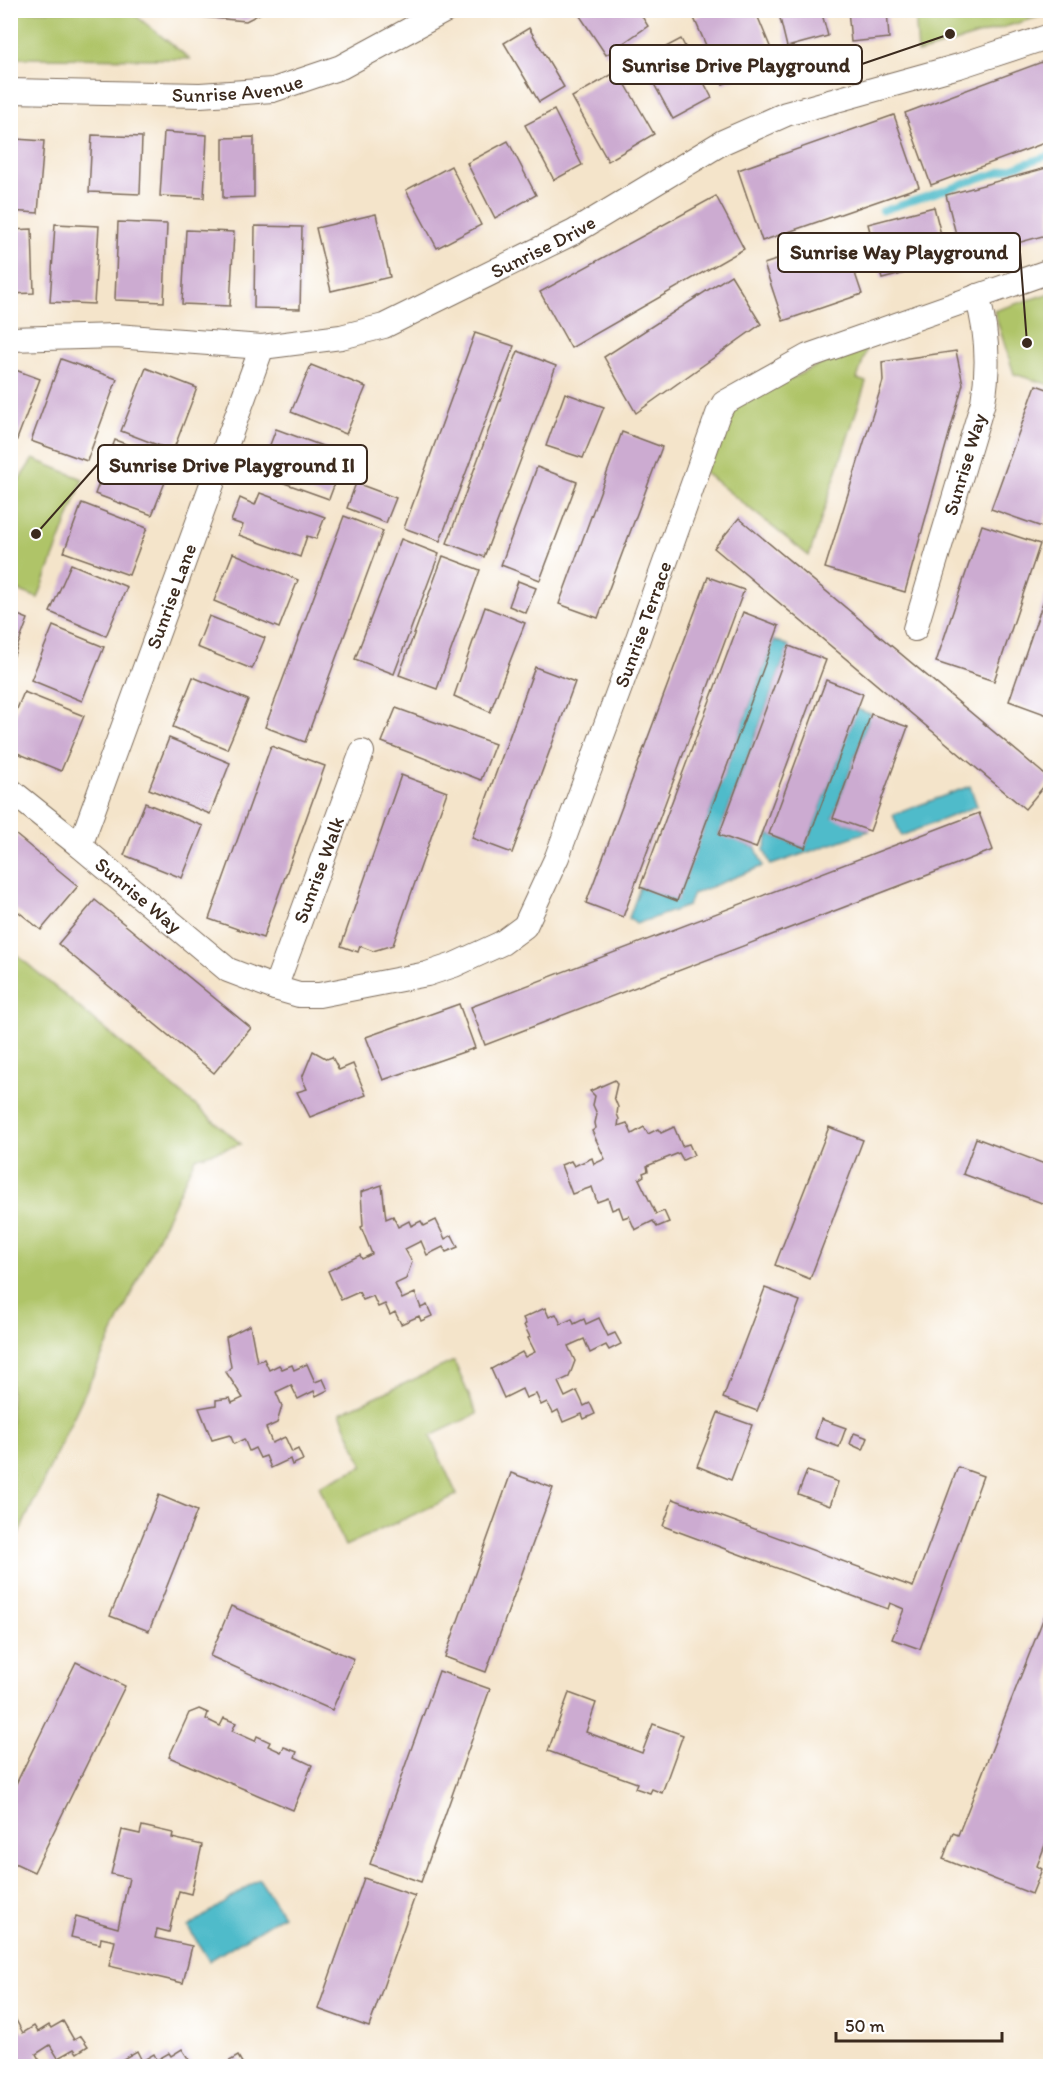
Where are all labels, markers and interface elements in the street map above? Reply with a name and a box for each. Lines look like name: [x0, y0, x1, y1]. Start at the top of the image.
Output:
callout: Sunrise Drive Playground: [610, 45, 862, 84]
text: Sunrise Drive Playground: [622, 52, 851, 78]
street label: Sunrise Avenue: [172, 69, 306, 107]
street label: Sunrise Drive: [486, 210, 600, 283]
callout: Sunrise Way Playground: [778, 233, 1020, 272]
text: Sunrise Way Playground: [790, 239, 1008, 265]
street label: Sunrise Way: [938, 410, 991, 518]
callout: Sunrise Drive Playground II: [98, 445, 367, 484]
text: Sunrise Drive Playground II: [109, 452, 355, 478]
street label: Sunrise Lane: [141, 540, 201, 652]
street label: Sunrise Terrace: [609, 558, 677, 691]
street label: Sunrise Walk: [288, 813, 349, 927]
street label: Sunrise Way: [90, 852, 187, 938]
scale bar: [836, 2005, 1002, 2043]
text: 50 m: [845, 2015, 885, 2037]

